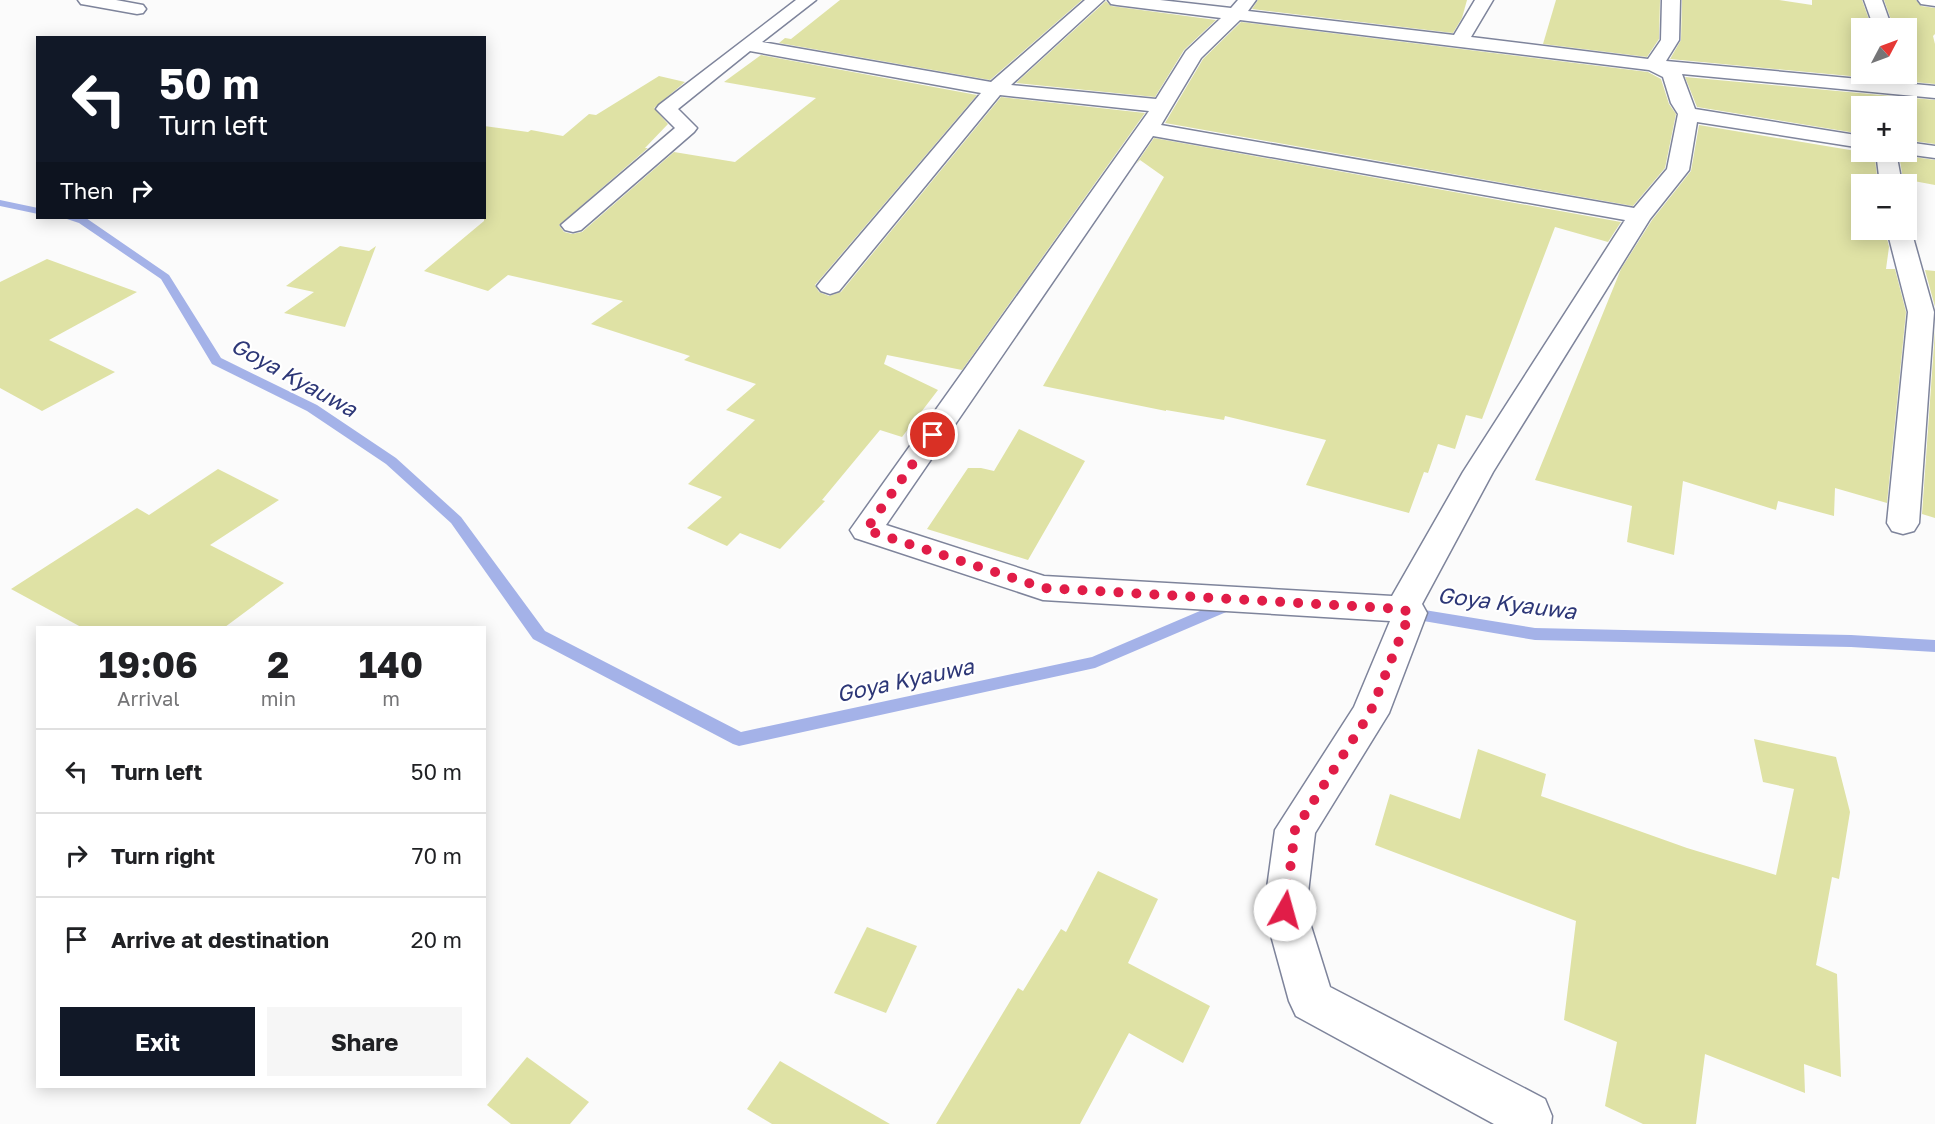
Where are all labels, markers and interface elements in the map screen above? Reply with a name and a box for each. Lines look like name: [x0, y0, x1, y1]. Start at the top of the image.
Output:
north arrow: [1851, 18, 1917, 84]
map controls: [1851, 18, 1917, 240]
text: 50 m: [159, 58, 259, 108]
icon: left: [60, 60, 138, 138]
button: +: [1851, 96, 1917, 162]
text: Turn left: [159, 109, 268, 141]
icon: right: [125, 174, 158, 207]
button: −: [1851, 174, 1917, 240]
text: Then: [60, 177, 113, 204]
water label: Goya Kyauwa: [227, 331, 363, 423]
pin: [907, 409, 958, 460]
icon: arrive: [916, 418, 949, 451]
water label: Goya Kyauwa: [1436, 581, 1579, 625]
text: 19:06: [99, 643, 198, 686]
text: 2: [267, 643, 289, 686]
text: 140: [359, 643, 423, 686]
water label: Goya Kyauwa: [834, 651, 977, 707]
text: Arrival: [117, 686, 180, 710]
text: min: [261, 686, 296, 710]
text: m: [382, 686, 400, 710]
icon: left: [60, 755, 93, 788]
text: Turn left: [111, 758, 202, 785]
text: 50 m: [411, 758, 462, 785]
icon: right: [60, 839, 93, 872]
text: Turn right: [111, 842, 215, 869]
text: 70 m: [412, 842, 462, 869]
position arrow: [1253, 878, 1317, 942]
icon: arrive: [60, 923, 93, 956]
text: Arrive at destination: [111, 926, 329, 953]
text: 20 m: [411, 926, 462, 953]
button: Exit: [60, 1007, 255, 1076]
button: Share: [267, 1007, 462, 1076]

